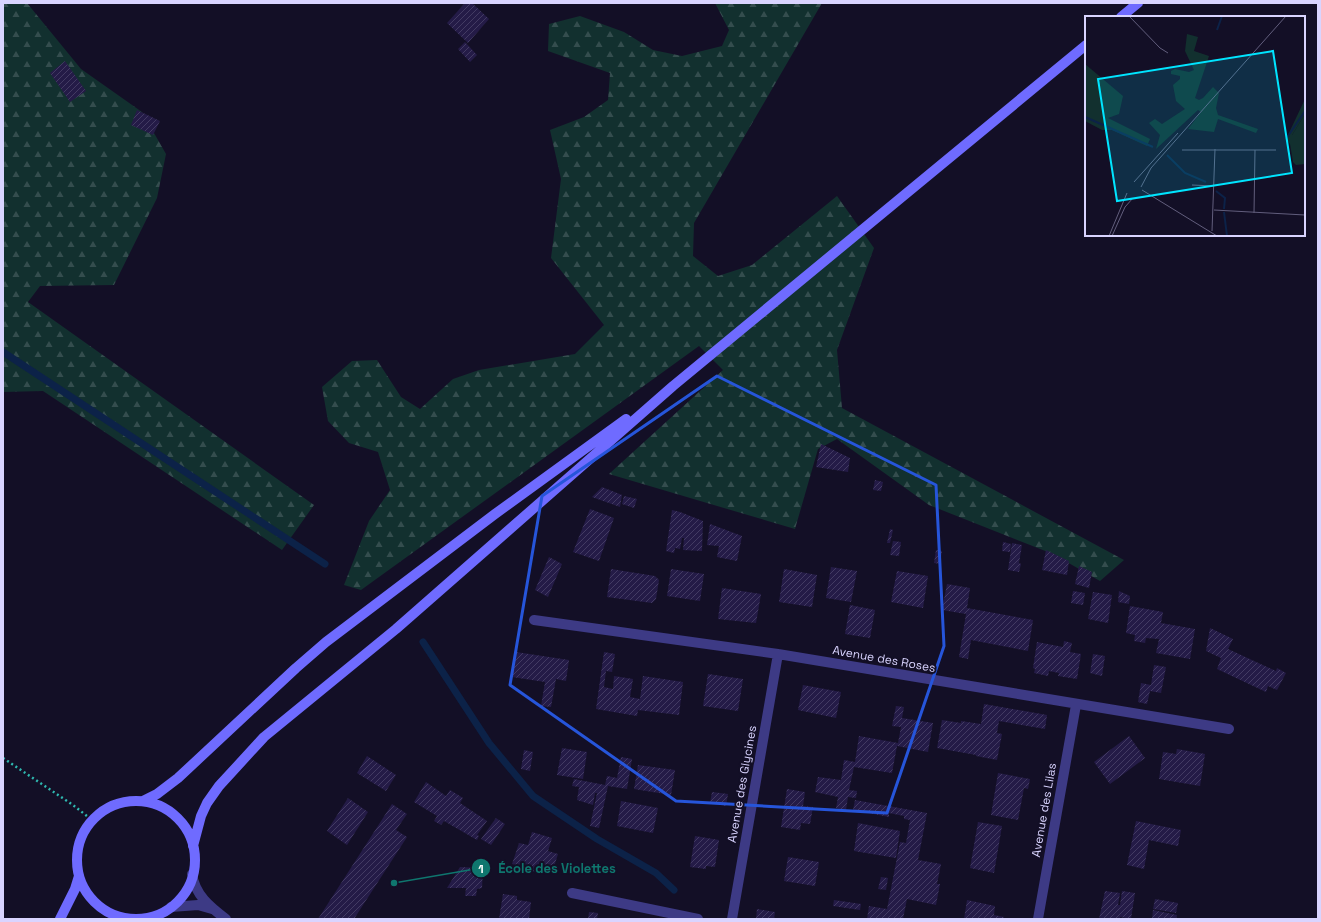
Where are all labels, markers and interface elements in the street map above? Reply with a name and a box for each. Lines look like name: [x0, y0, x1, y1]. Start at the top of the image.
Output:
inset map: [1085, 16, 1305, 236]
street label: Avenue des Roses: [831, 642, 937, 676]
street label: Avenue des Glycines: [724, 724, 760, 844]
street label: Avenue des Lilas: [1028, 762, 1060, 858]
callout: École des Violettes: [471, 856, 624, 881]
text: École des Violettes: [498, 860, 616, 877]
text: 1: [478, 861, 484, 877]

